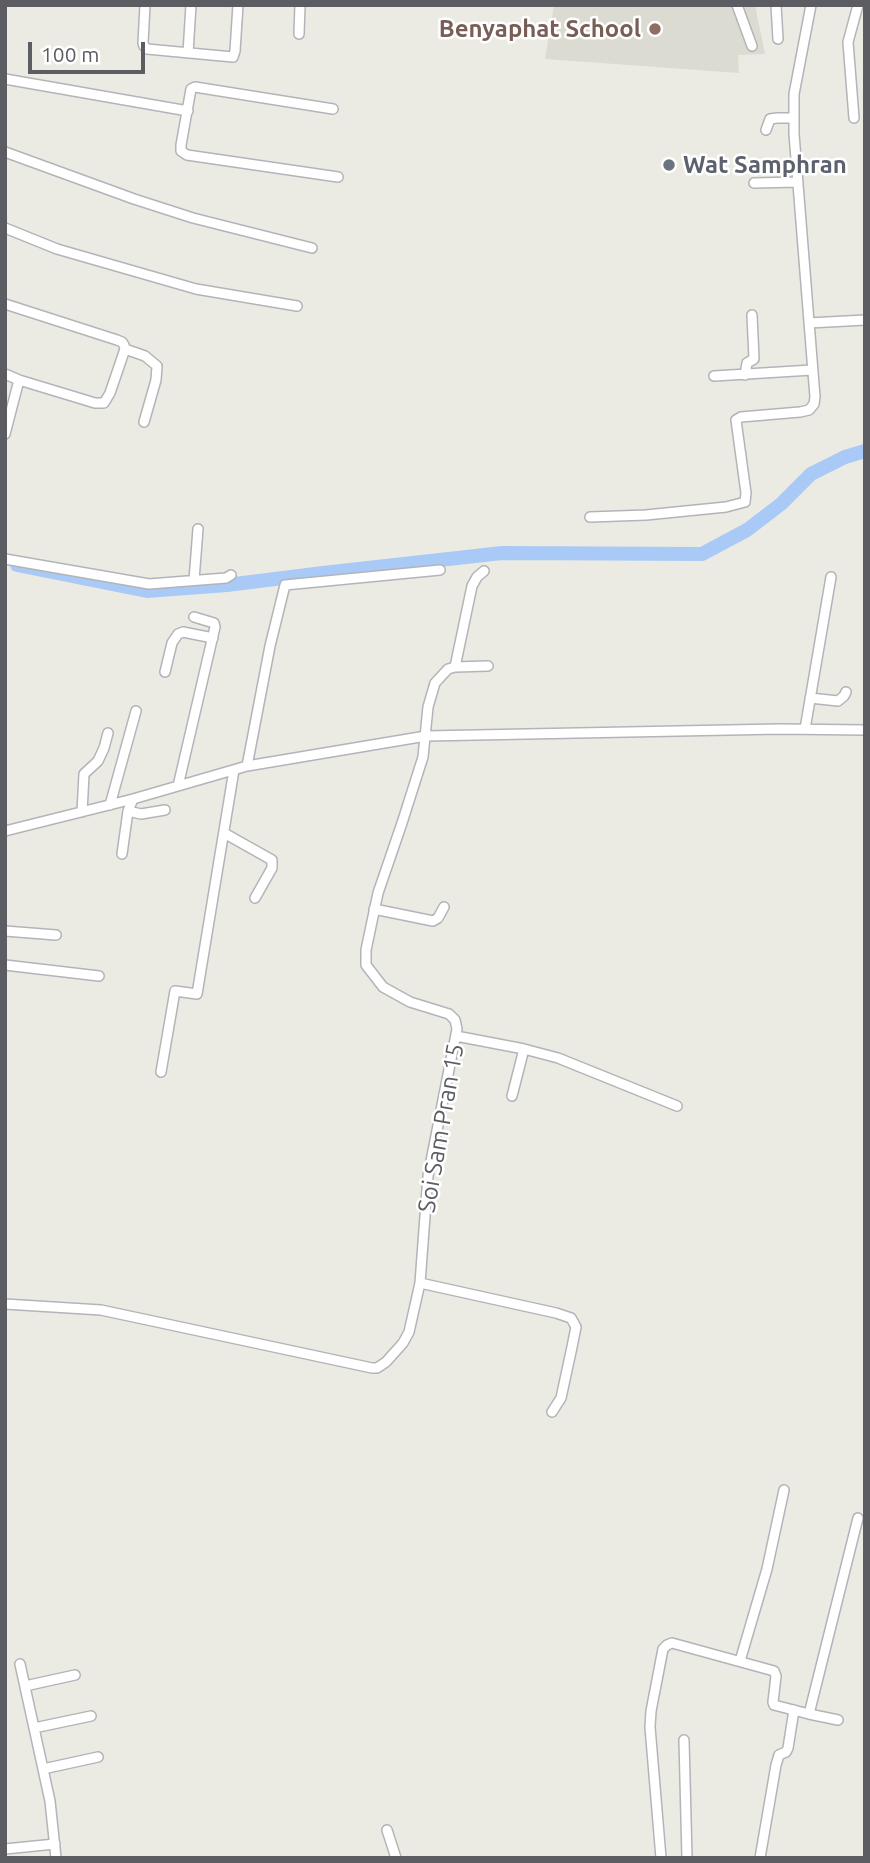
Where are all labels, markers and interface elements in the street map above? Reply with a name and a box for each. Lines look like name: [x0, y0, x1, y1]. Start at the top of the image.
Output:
place label: Benyaphat School: [439, 15, 641, 43]
marker: Benyaphat School: [647, 21, 663, 37]
scale bar: [32, 28, 149, 72]
text: 100 m: [41, 42, 99, 66]
place label: Wat Samphran: [683, 151, 847, 179]
marker: Wat Samphran: [661, 157, 677, 173]
street label: Soi Sam Pran 15: [412, 1041, 470, 1215]

